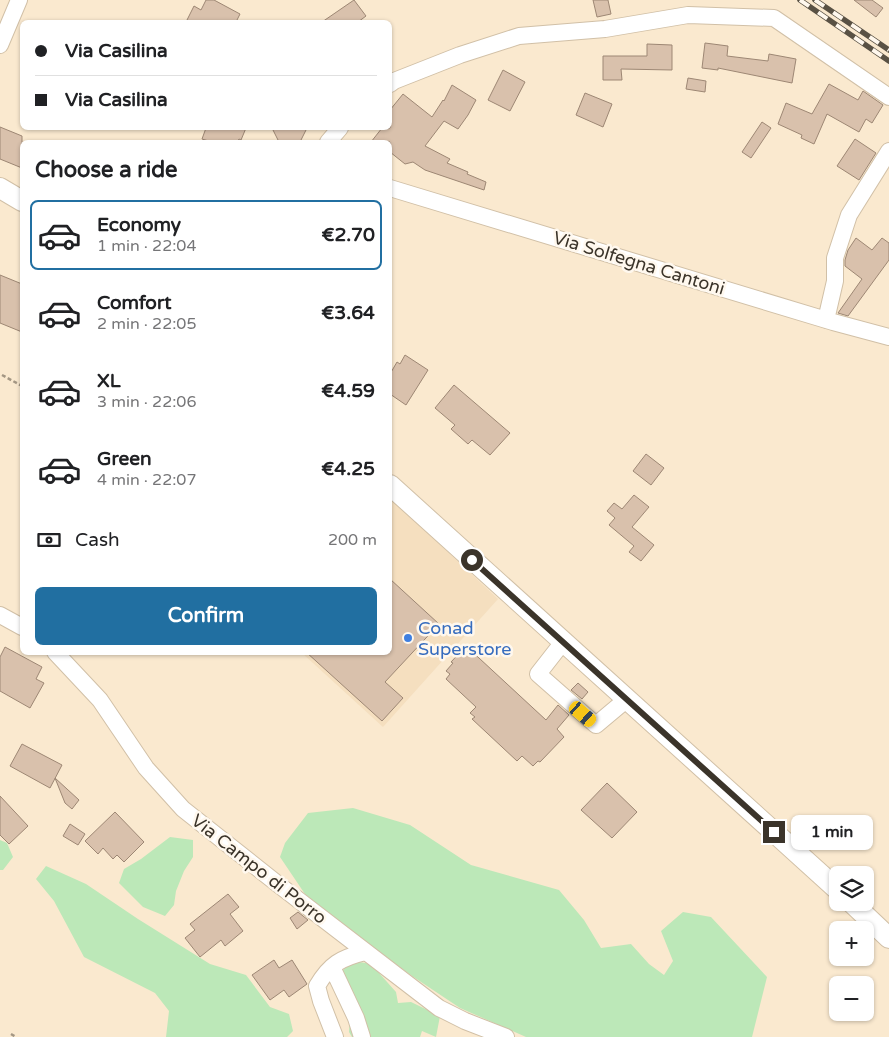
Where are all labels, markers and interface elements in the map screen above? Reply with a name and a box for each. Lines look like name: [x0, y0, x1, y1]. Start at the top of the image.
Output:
text: Via Casilina: [65, 40, 168, 62]
text: Via Casilina: [65, 89, 168, 111]
text: Choose a ride: [35, 157, 178, 183]
icon: car: [37, 213, 82, 258]
text: Economy: [97, 214, 181, 236]
text: €2.70: [321, 224, 375, 246]
street label: Via Solfegna Cantoni: [551, 226, 727, 300]
text: 1 min · 22:04: [97, 236, 196, 256]
icon: car: [37, 291, 82, 336]
text: Comfort: [97, 292, 171, 314]
text: €3.64: [321, 302, 375, 324]
text: 2 min · 22:05: [97, 314, 196, 334]
icon: car: [37, 369, 82, 414]
text: XL: [97, 370, 121, 392]
text: €4.59: [321, 380, 375, 402]
text: 3 min · 22:06: [97, 392, 196, 412]
icon: car: [37, 447, 82, 492]
text: Green: [97, 448, 151, 470]
text: €4.25: [321, 458, 375, 480]
text: 4 min · 22:07: [97, 470, 196, 490]
icon: cash: [35, 526, 63, 554]
text: Cash: [75, 529, 120, 551]
text: 200 m: [328, 530, 377, 550]
route start: [461, 549, 483, 571]
button: Confirm: [35, 587, 377, 645]
place label: Conad Superstore: [418, 617, 511, 660]
marker: Conad Superstore: [402, 632, 414, 644]
car: [566, 698, 599, 730]
street label: Via Campo di Porro: [187, 809, 331, 929]
callout: 1 min: [792, 814, 874, 850]
route end: [763, 821, 785, 843]
text: 1 min: [811, 822, 853, 842]
map controls: [829, 866, 874, 1021]
button: layers: [829, 866, 874, 911]
button: +: [829, 921, 874, 966]
button: −: [829, 976, 874, 1021]

